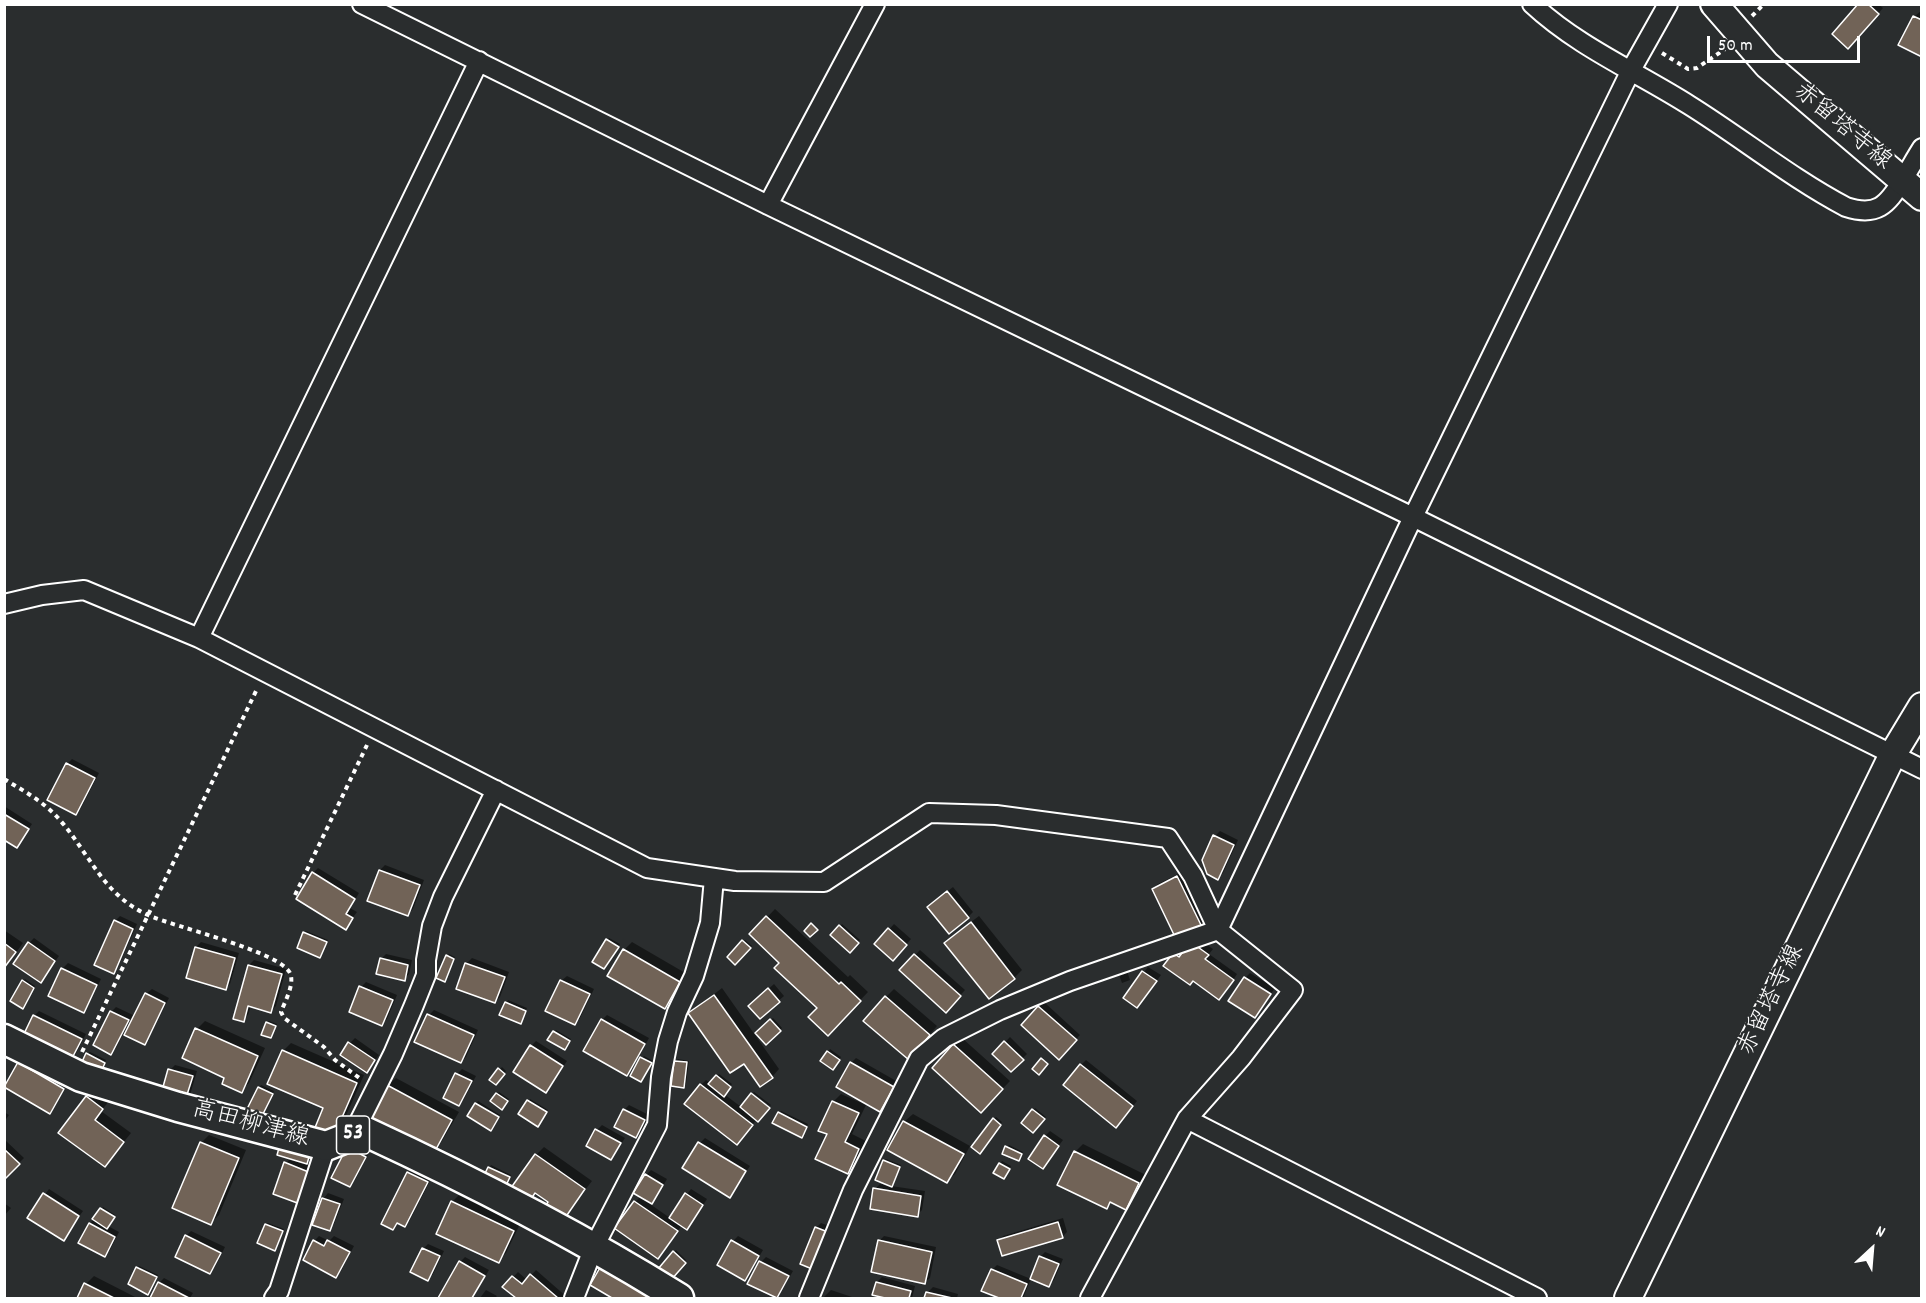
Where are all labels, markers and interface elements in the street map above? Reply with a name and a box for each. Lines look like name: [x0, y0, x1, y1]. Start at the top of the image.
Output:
scale bar: [1710, 24, 1863, 62]
text: 50 m: [1718, 34, 1753, 59]
street label: 赤留塔寺線: [1786, 78, 1896, 178]
street label: 赤留塔寺線: [1734, 941, 1812, 1061]
street label: 高田柳津線: [188, 1097, 312, 1155]
road number: 53: [336, 1116, 370, 1154]
north arrow: [1842, 1219, 1902, 1279]
text: N: [1872, 1220, 1889, 1244]

